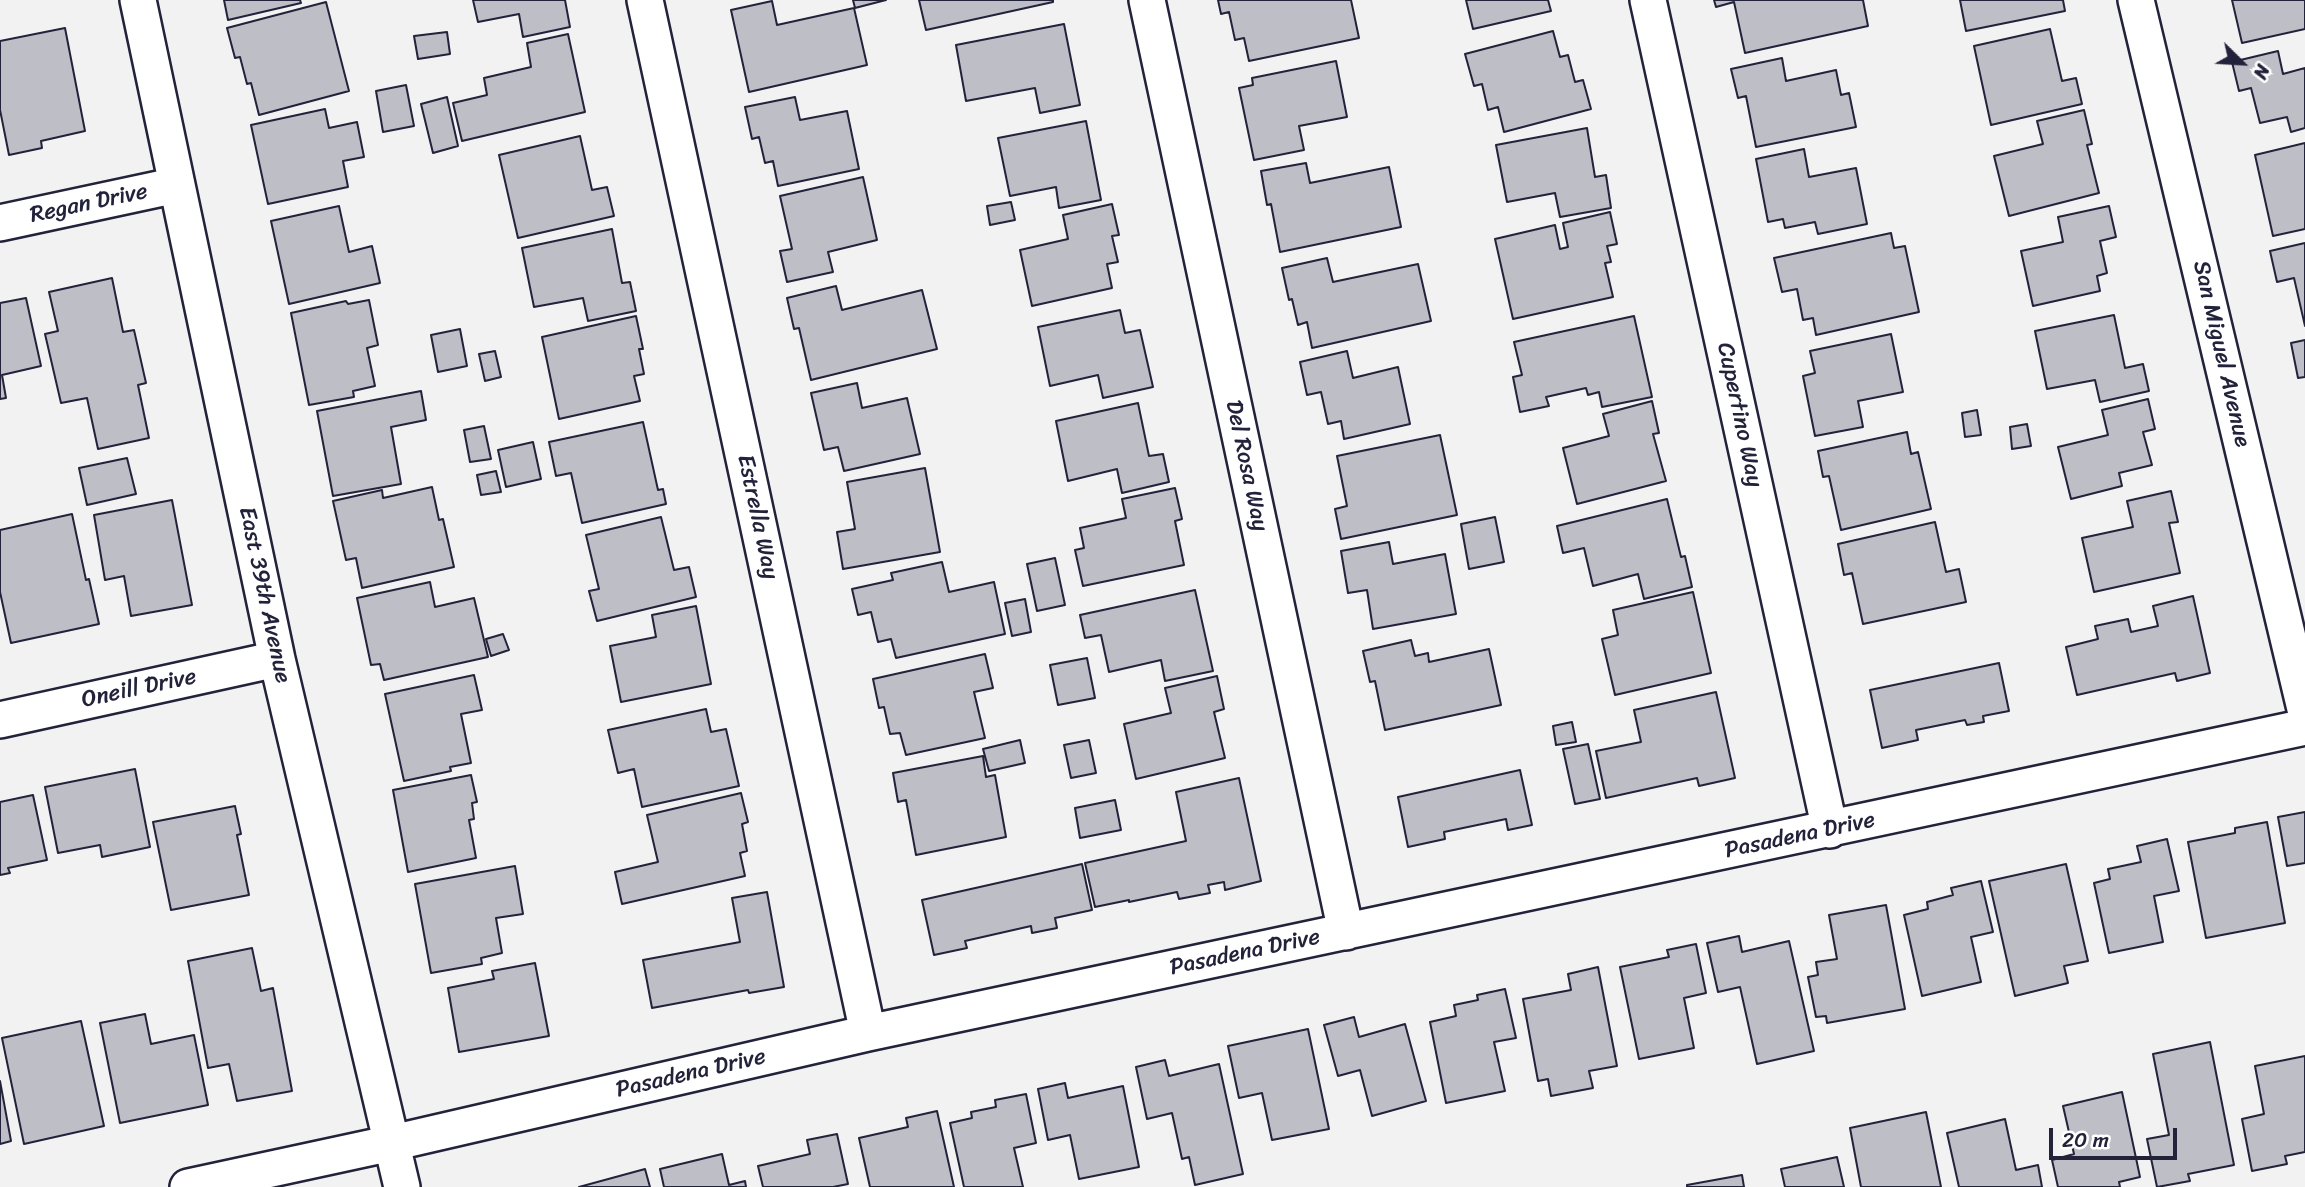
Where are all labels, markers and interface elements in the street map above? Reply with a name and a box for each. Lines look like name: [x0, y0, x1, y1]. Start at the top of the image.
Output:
north arrow: [2207, 28, 2277, 98]
text: N: [2244, 59, 2279, 84]
street label: Regan Drive: [28, 178, 150, 230]
street label: San Miguel Avenue: [2186, 258, 2256, 450]
street label: Cupertino Way: [1710, 340, 1768, 490]
street label: Del Rosa Way: [1219, 398, 1273, 534]
street label: Estrella Way: [730, 452, 784, 582]
street label: East 39th Avenue: [232, 505, 296, 685]
street label: Oneill Drive: [79, 663, 199, 715]
street label: Pasadena Drive: [1722, 807, 1878, 865]
street label: Pasadena Drive: [1167, 924, 1323, 982]
street label: Pasadena Drive: [613, 1043, 769, 1105]
scale bar: [2053, 1114, 2181, 1158]
text: 20 m: [2062, 1121, 2109, 1159]

